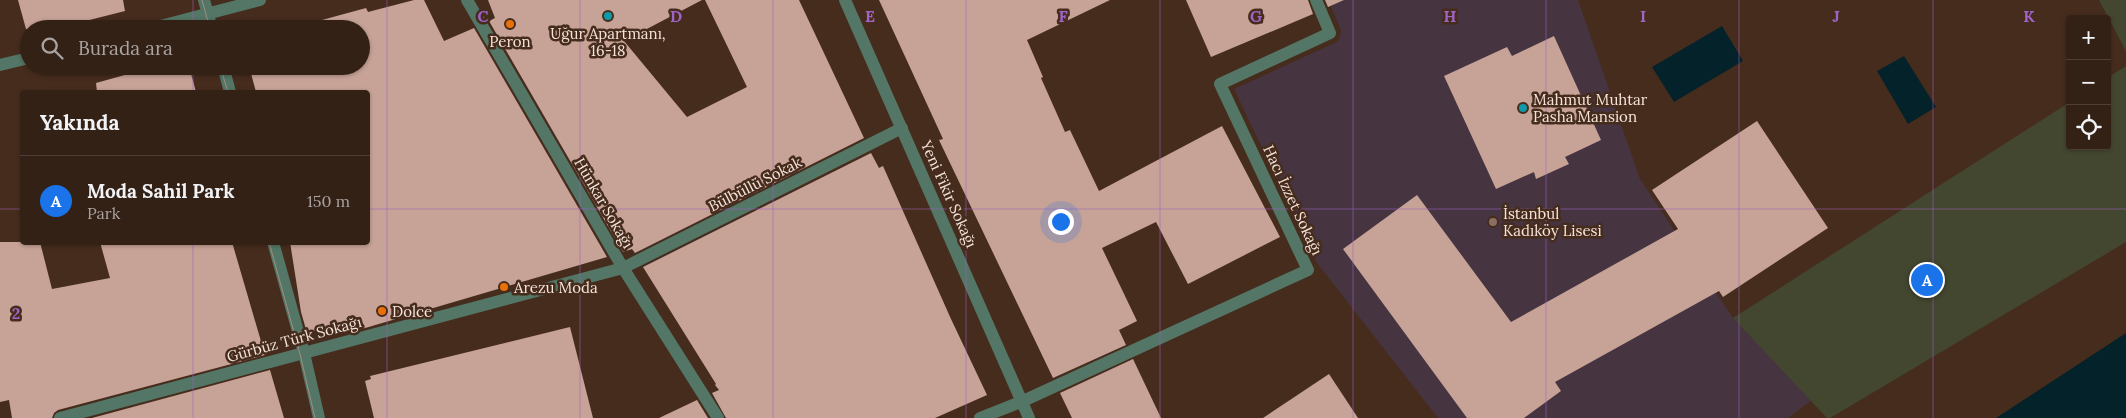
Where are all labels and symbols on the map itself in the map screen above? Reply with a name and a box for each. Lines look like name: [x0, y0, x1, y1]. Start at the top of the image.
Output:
text: C: [477, 6, 489, 26]
text: D: [670, 6, 682, 26]
text: E: [865, 6, 875, 26]
text: F: [1058, 6, 1068, 26]
text: G: [1250, 6, 1262, 26]
text: H: [1444, 6, 1457, 26]
text: I: [1640, 6, 1646, 26]
text: J: [1832, 6, 1840, 26]
text: K: [2023, 6, 2035, 26]
marker: Uğur Apartmanı, 16-18: [602, 10, 614, 22]
marker: Peron: [504, 18, 516, 30]
place label: Uğur Apartmanı, 16-18: [550, 24, 666, 60]
place label: Peron: [489, 32, 531, 51]
place label: Mahmut Muhtar Pasha Mansion: [1533, 90, 1648, 126]
marker: Mahmut Muhtar Pasha Mansion: [1517, 102, 1529, 114]
street label: Yeni Fikir Sokağı: [916, 137, 981, 251]
street label: Hacı İzzet Sokağı: [1259, 142, 1327, 258]
street label: Bülbüllü Sokak: [705, 152, 805, 216]
street label: Hünkar Sokağı: [570, 154, 638, 252]
place label: İstanbul Kadıköy Lisesi: [1503, 204, 1602, 240]
your location: [1048, 209, 1074, 235]
marker: İstanbul Kadıköy Lisesi: [1487, 216, 1499, 228]
pin: A: [1911, 261, 1943, 299]
place label: Arezu Moda: [513, 278, 598, 297]
marker: Arezu Moda: [498, 281, 510, 293]
place label: Dolce: [392, 302, 432, 321]
text: 2: [12, 303, 20, 323]
marker: Dolce: [376, 305, 388, 317]
street label: Gürbüz Türk Sokağı: [224, 312, 364, 366]

